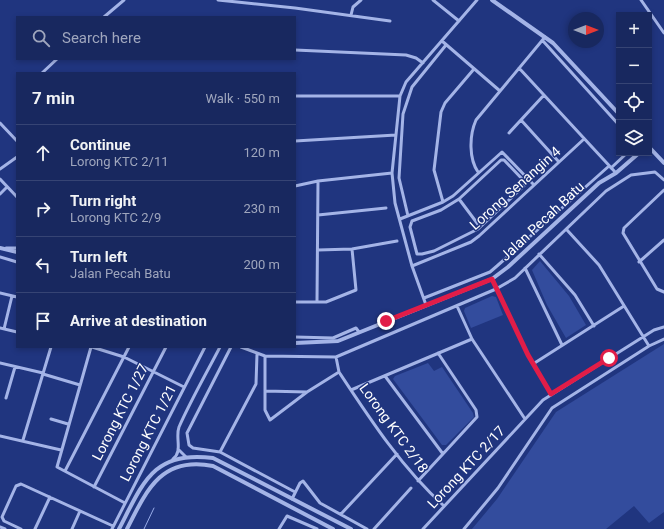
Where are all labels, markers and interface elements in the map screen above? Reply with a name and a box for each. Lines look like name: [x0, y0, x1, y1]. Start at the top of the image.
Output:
north arrow: [568, 12, 604, 48]
map controls: [616, 12, 652, 156]
button: +: [616, 12, 652, 48]
search box: [16, 16, 296, 60]
icon: search: [30, 27, 52, 49]
text: Search here: [62, 29, 141, 47]
button: −: [616, 48, 652, 84]
button: locate: [616, 84, 652, 120]
text: 7 min: [32, 88, 75, 108]
text: Walk · 550 m: [205, 91, 280, 106]
button: layers: [616, 120, 652, 156]
text: Continue: [70, 136, 131, 154]
icon: ahead: [32, 142, 54, 164]
street label: Lorong Senangin 4: [466, 143, 564, 233]
text: 120 m: [243, 145, 280, 160]
text: Lorong KTC 2/11: [70, 154, 169, 169]
street label: Jalan Pecah Batu: [497, 178, 587, 264]
text: Turn right: [70, 192, 136, 210]
icon: right: [32, 198, 54, 220]
text: 230 m: [243, 201, 280, 216]
text: Lorong KTC 2/9: [70, 210, 161, 225]
text: Turn left: [70, 248, 127, 266]
icon: left: [32, 254, 54, 276]
text: 200 m: [243, 257, 280, 272]
text: Jalan Pecah Batu: [70, 266, 171, 281]
icon: arrive: [32, 310, 54, 332]
text: Arrive at destination: [70, 312, 207, 330]
route end: [377, 312, 395, 330]
route start: [600, 349, 618, 367]
street label: Lorong KTC 1/27: [89, 361, 151, 463]
street label: Lorong KTC 2/18: [356, 380, 432, 476]
street label: Lorong KTC 1/21: [117, 382, 179, 484]
street label: Lorong KTC 2/17: [424, 423, 508, 511]

